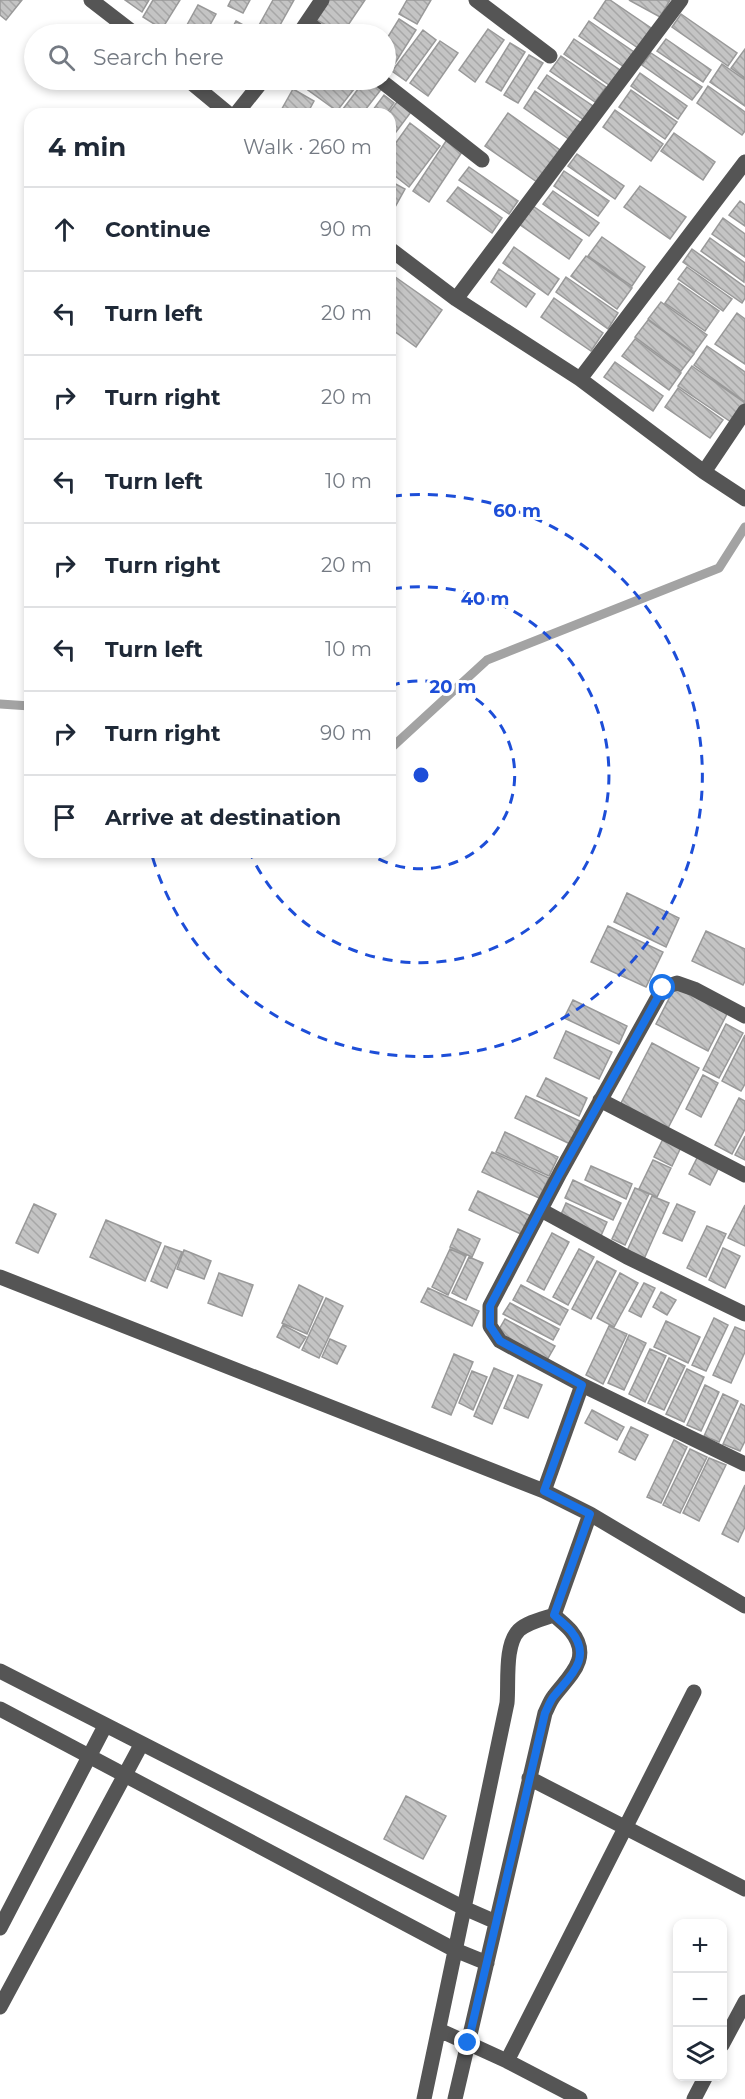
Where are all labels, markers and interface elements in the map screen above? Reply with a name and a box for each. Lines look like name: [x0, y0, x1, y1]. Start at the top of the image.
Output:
search box: [24, 24, 396, 90]
icon: search: [45, 41, 78, 74]
text: Search here: [93, 44, 224, 71]
text: 4 min: [48, 131, 126, 163]
text: Walk · 260 m: [243, 135, 372, 159]
icon: ahead: [48, 213, 81, 246]
text: Continue: [105, 216, 211, 243]
text: 90 m: [320, 217, 372, 241]
icon: left: [48, 297, 81, 330]
text: Turn left: [105, 300, 203, 327]
text: 20 m: [321, 301, 372, 325]
icon: right: [48, 381, 81, 414]
text: Turn right: [105, 384, 220, 411]
text: 20 m: [321, 385, 372, 409]
icon: left: [48, 465, 81, 498]
text: Turn left: [105, 468, 203, 495]
text: 10 m: [325, 469, 372, 493]
text: 60 m: [493, 500, 541, 522]
icon: right: [48, 549, 81, 582]
text: Turn right: [105, 552, 220, 579]
text: 20 m: [321, 553, 372, 577]
text: 40 m: [461, 588, 509, 610]
icon: left: [48, 633, 81, 666]
text: Turn left: [105, 636, 203, 663]
text: 10 m: [325, 637, 372, 661]
text: 20 m: [430, 676, 476, 698]
icon: right: [48, 717, 81, 750]
text: Turn right: [105, 720, 220, 747]
text: 90 m: [320, 721, 372, 745]
centre of rings: [411, 765, 431, 785]
icon: arrive: [48, 801, 81, 834]
text: Arrive at destination: [105, 804, 341, 831]
route start: [649, 974, 675, 1000]
map controls: [673, 1919, 727, 2081]
button: +: [673, 1919, 727, 1973]
button: −: [673, 1973, 727, 2027]
button: layers: [673, 2027, 727, 2081]
route end: [454, 2029, 480, 2055]

